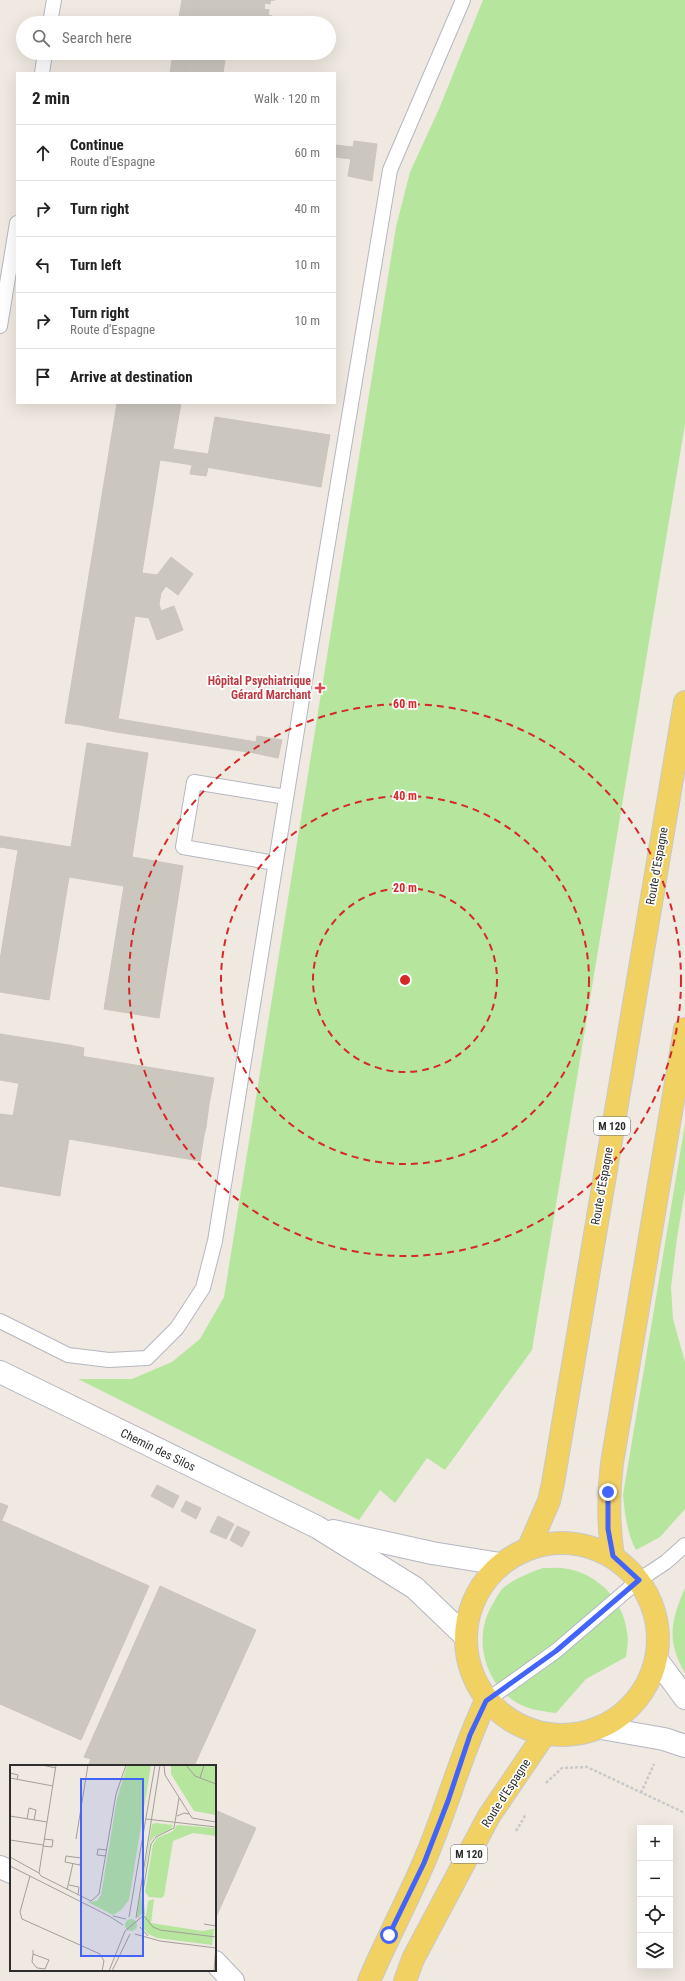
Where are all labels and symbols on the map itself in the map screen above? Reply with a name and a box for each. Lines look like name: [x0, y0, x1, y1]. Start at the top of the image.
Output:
place label: Hôpital Psychiatrique Gérard Marchant: [208, 674, 311, 702]
marker: Hôpital Psychiatrique Gérard Marchant: [314, 682, 326, 694]
text: 60 m: [393, 697, 417, 711]
text: 40 m: [393, 789, 417, 803]
street label: Route d'Espagne: [643, 826, 671, 906]
text: 20 m: [393, 881, 417, 895]
centre of rings: [398, 973, 412, 987]
road number: M 120: [594, 1117, 630, 1135]
street label: Route d'Espagne: [588, 1146, 616, 1226]
street label: Chemin des Silos: [118, 1426, 198, 1474]
route end: [599, 1483, 617, 1501]
street label: Route d'Espagne: [479, 1756, 533, 1830]
inset map: [10, 1765, 216, 1971]
road number: M 120: [451, 1845, 487, 1863]
route start: [380, 1926, 398, 1944]

